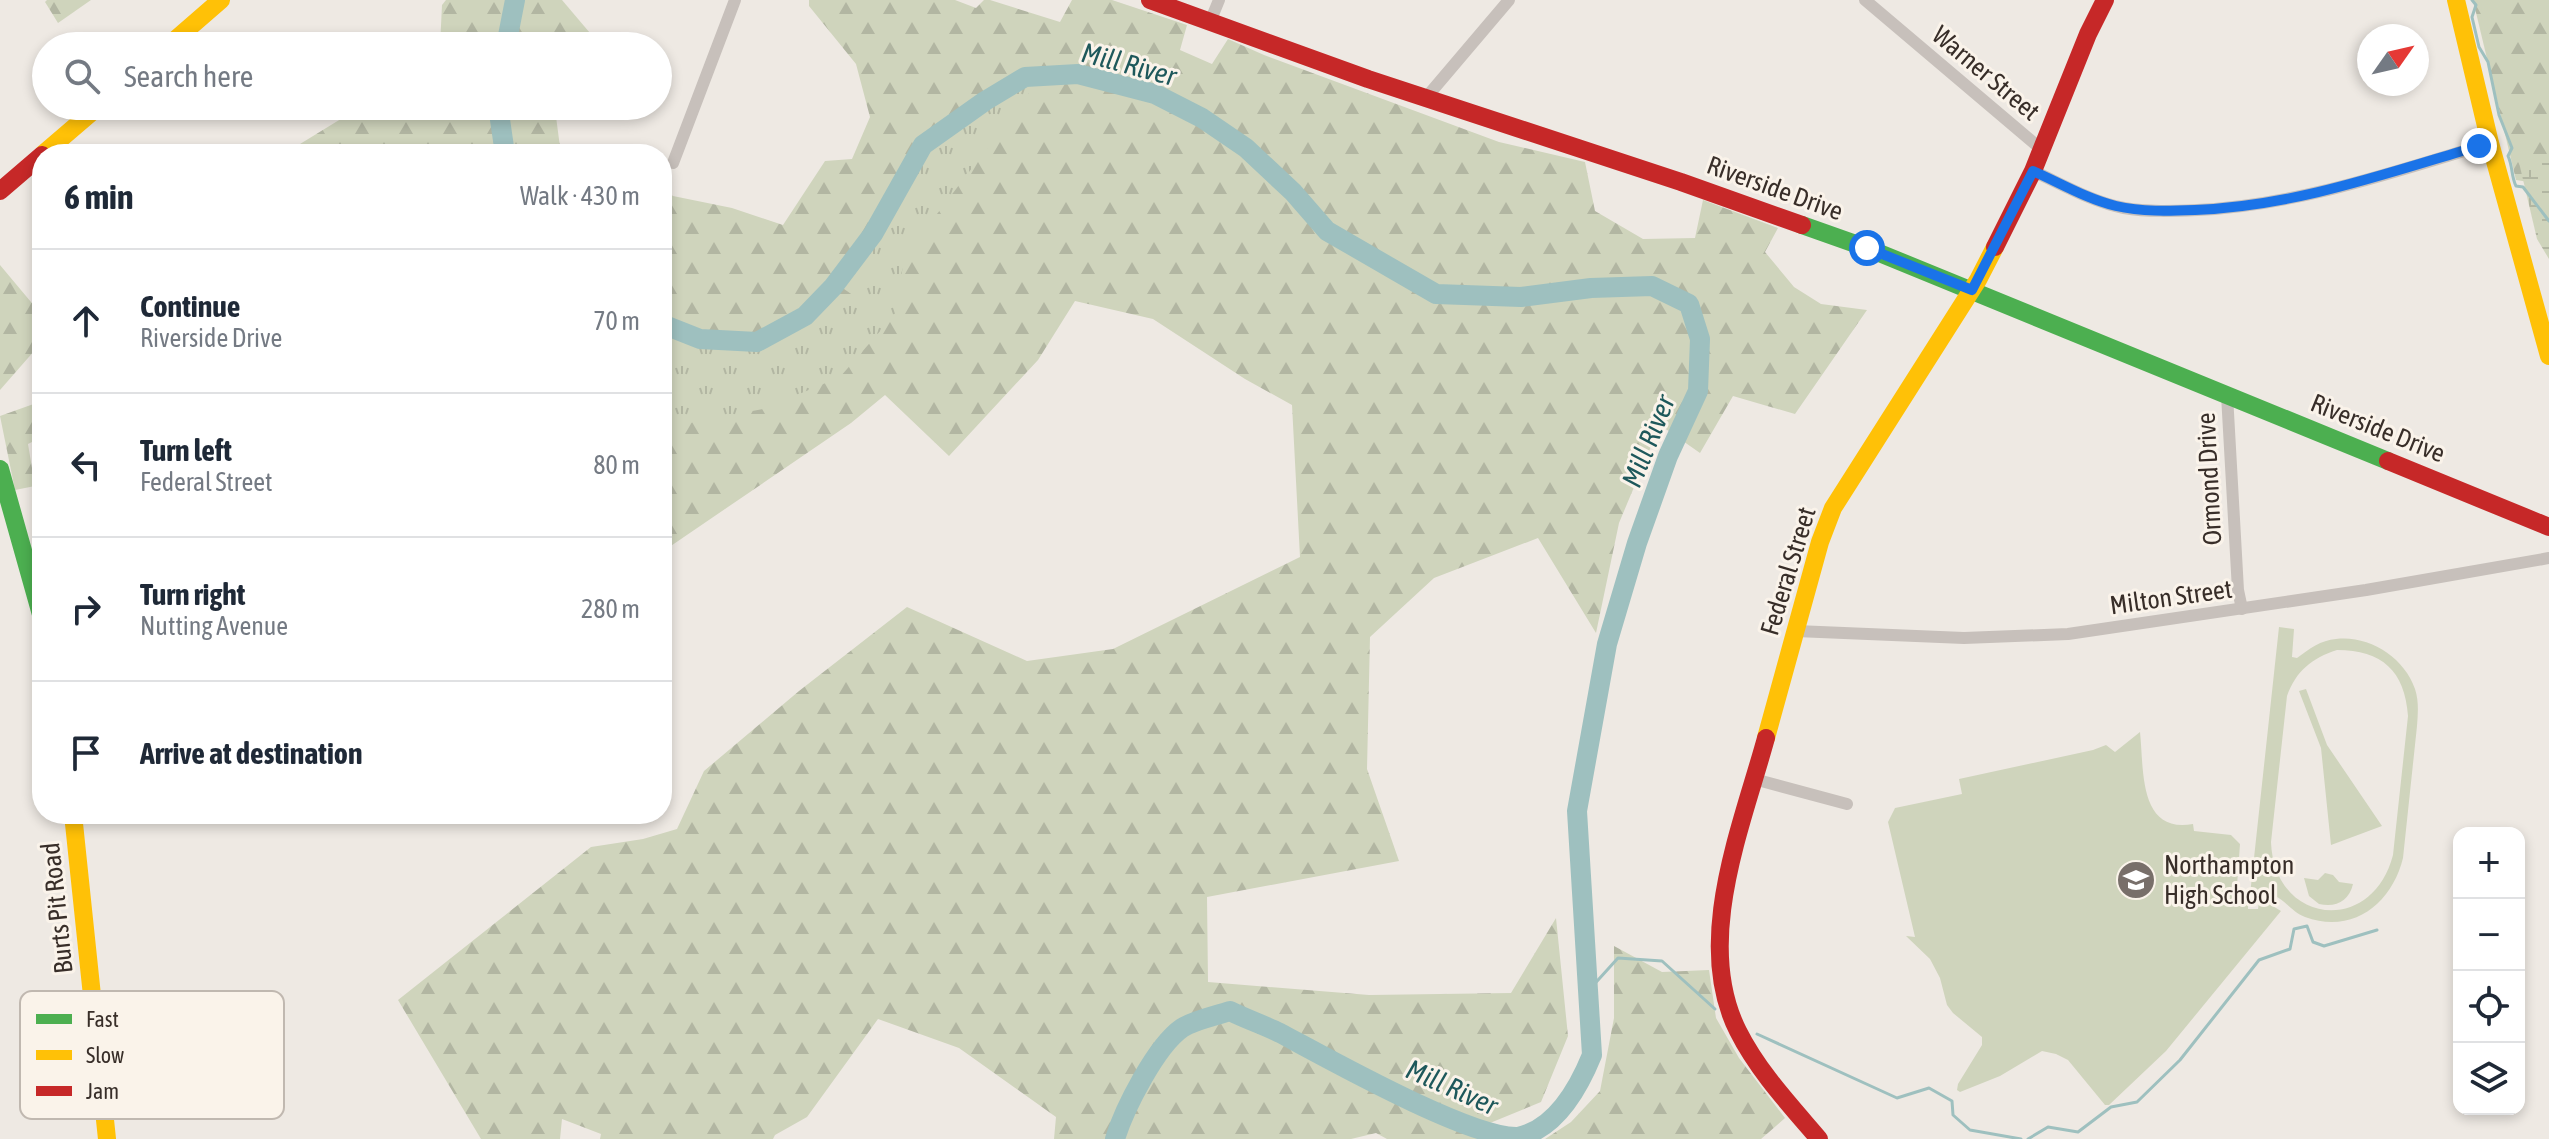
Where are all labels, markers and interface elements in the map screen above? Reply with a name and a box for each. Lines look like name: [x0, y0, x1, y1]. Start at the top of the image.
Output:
street label: Warner Street: [1926, 20, 2046, 126]
north arrow: [2357, 24, 2429, 96]
search box: [32, 32, 672, 120]
water label: Mill River: [1078, 36, 1181, 92]
icon: search: [60, 54, 104, 98]
text: Search here: [124, 59, 253, 93]
route end: [2461, 128, 2497, 164]
street label: Riverside Drive: [1703, 150, 1847, 226]
text: 6 min: [64, 177, 133, 216]
text: Walk · 430 m: [520, 181, 640, 211]
route start: [1849, 230, 1885, 266]
text: Continue: [140, 289, 240, 323]
icon: ahead: [64, 299, 108, 343]
text: 70 m: [593, 306, 640, 336]
text: Riverside Drive: [140, 323, 282, 353]
street label: Riverside Drive: [2306, 387, 2450, 469]
water label: Mill River: [1615, 389, 1682, 492]
street label: Ormond Drive: [2191, 412, 2227, 546]
text: Turn left: [140, 433, 232, 467]
icon: left: [64, 443, 108, 487]
text: 80 m: [593, 450, 640, 480]
text: Federal Street: [140, 467, 273, 497]
street label: Federal Street: [1754, 503, 1822, 639]
street label: Milton Street: [2108, 574, 2234, 620]
text: Turn right: [140, 577, 246, 611]
icon: right: [64, 587, 108, 631]
text: 280 m: [581, 594, 640, 624]
text: Nutting Avenue: [140, 611, 288, 641]
icon: arrive: [64, 731, 108, 775]
text: Arrive at destination: [140, 736, 362, 770]
map controls: [2453, 827, 2525, 1115]
button: +: [2453, 827, 2525, 899]
street label: Burts Pit Road: [35, 841, 79, 975]
place label: Northampton High School: [2164, 850, 2294, 910]
school or university icon: Northampton High School: [2115, 859, 2157, 901]
button: −: [2453, 899, 2525, 971]
button: locate: [2453, 971, 2525, 1043]
legend: [20, 991, 284, 1119]
text: Fast: [86, 1006, 119, 1032]
text: Slow: [86, 1042, 124, 1068]
button: layers: [2453, 1043, 2525, 1115]
water label: Mill River: [1401, 1053, 1504, 1122]
text: Jam: [86, 1078, 119, 1104]

